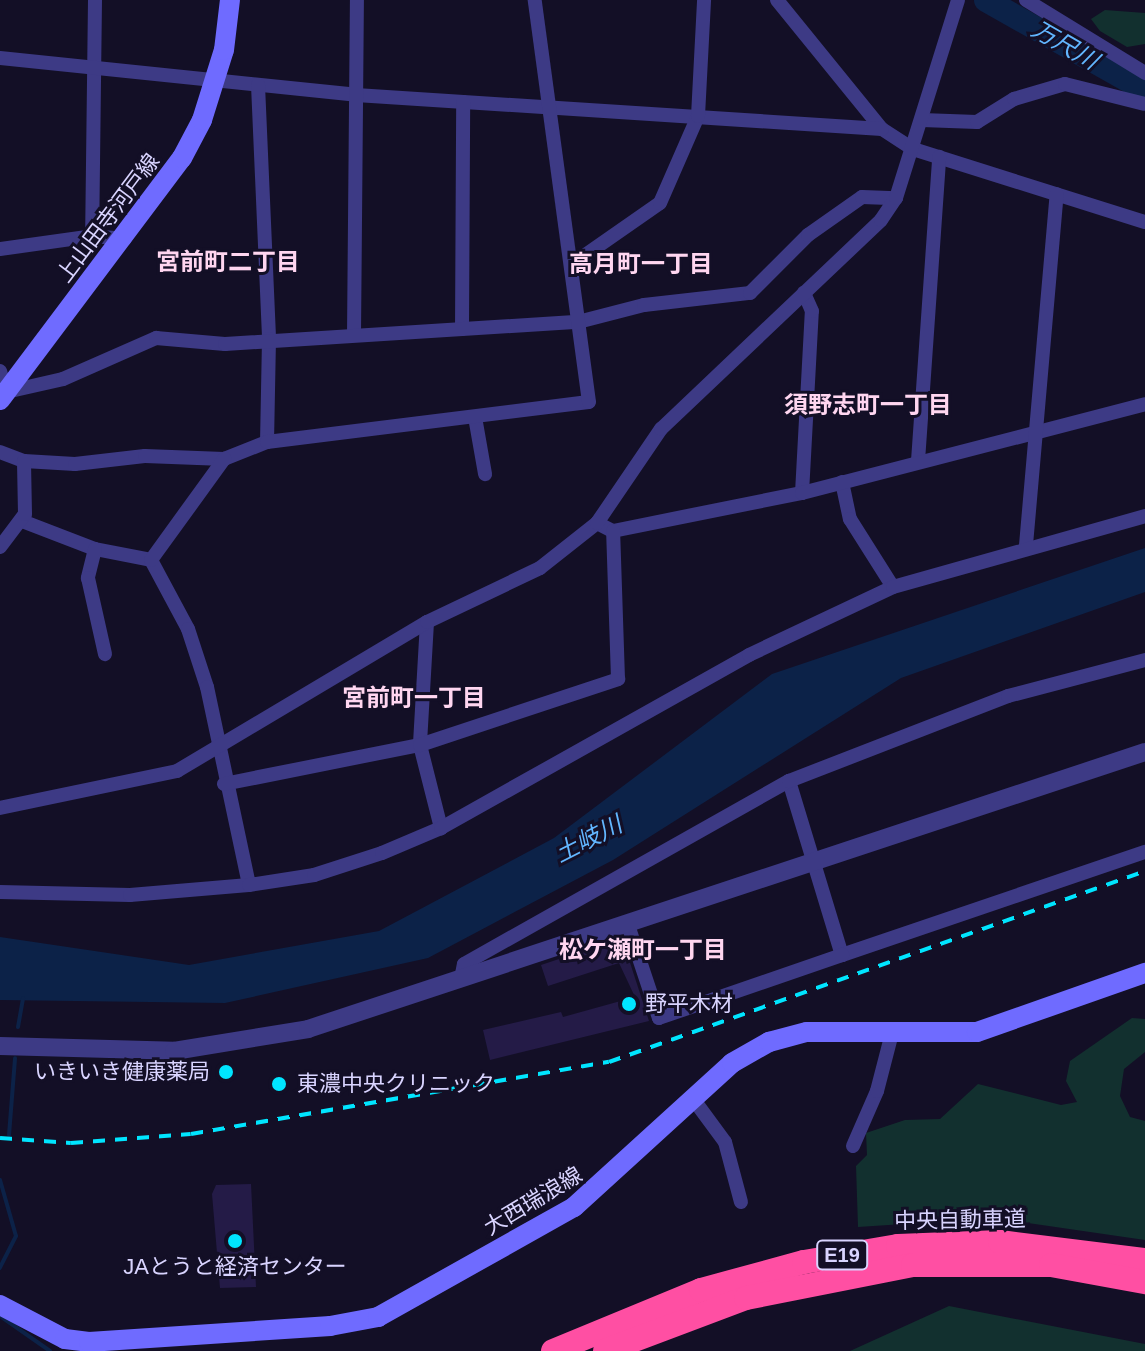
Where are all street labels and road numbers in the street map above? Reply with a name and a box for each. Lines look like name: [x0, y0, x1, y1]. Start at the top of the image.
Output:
street label: 上山田寺河戸線: [51, 149, 165, 287]
street label: 大西瑞浪線: [479, 1161, 587, 1241]
street label: 中央自動車道: [894, 1206, 1026, 1234]
road number: E19: [816, 1239, 868, 1271]

